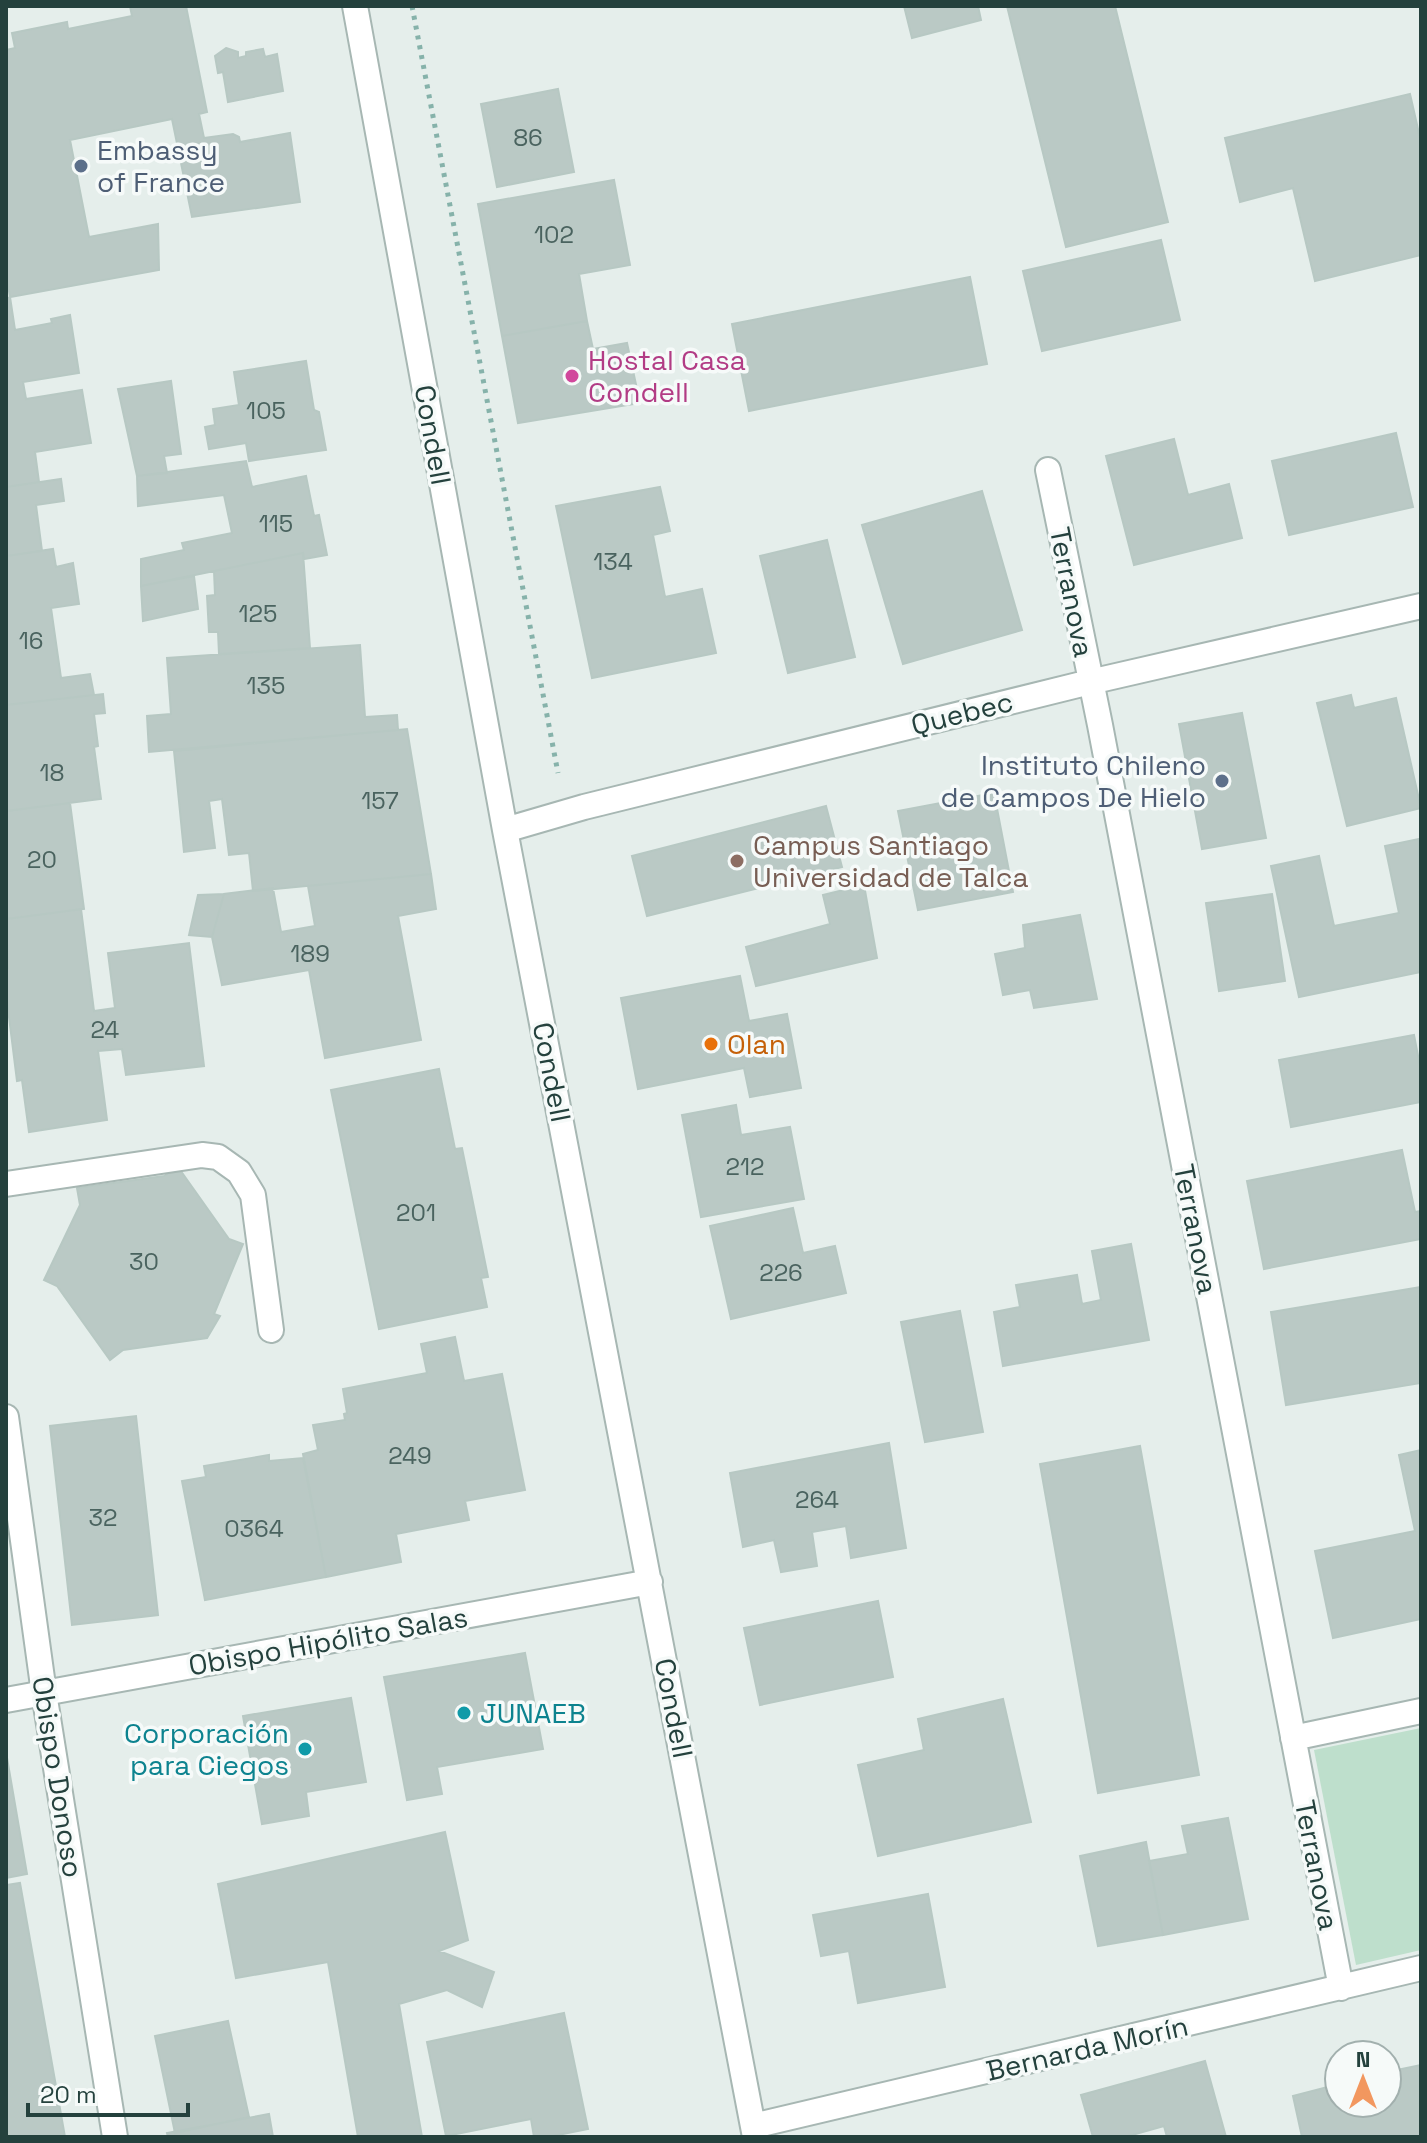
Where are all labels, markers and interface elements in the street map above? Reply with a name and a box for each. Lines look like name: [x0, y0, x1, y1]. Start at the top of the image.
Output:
house number: 86: [513, 122, 543, 153]
place label: Embassy of France: [97, 132, 225, 200]
marker: Embassy of France: [72, 157, 90, 175]
house number: 102: [534, 219, 574, 250]
place label: Hostal Casa Condell: [588, 342, 746, 410]
marker: Hostal Casa Condell: [563, 367, 581, 385]
street label: Condell: [407, 382, 459, 488]
house number: 105: [246, 395, 286, 426]
house number: 115: [259, 508, 293, 539]
street label: Terranova: [1042, 524, 1102, 660]
house number: 134: [593, 546, 633, 577]
house number: 125: [239, 598, 277, 629]
house number: 16: [19, 625, 43, 656]
house number: 135: [247, 670, 285, 701]
street label: Quebec: [907, 683, 1017, 743]
place label: Instituto Chileno de Campos De Hielo: [940, 747, 1206, 815]
house number: 18: [40, 757, 64, 788]
marker: Instituto Chileno de Campos De Hielo: [1213, 772, 1231, 790]
house number: 157: [361, 785, 399, 816]
place label: Campus Santiago Universidad de Talca: [753, 827, 1029, 895]
house number: 20: [27, 844, 57, 875]
marker: Campus Santiago Universidad de Talca: [728, 852, 746, 870]
house number: 189: [290, 938, 330, 969]
house number: 24: [91, 1014, 119, 1045]
street label: Condell: [525, 1019, 579, 1125]
place label: Olan: [727, 1026, 786, 1062]
marker: Olan: [702, 1035, 720, 1053]
house number: 212: [726, 1151, 764, 1182]
street label: Terranova: [1166, 1161, 1226, 1297]
house number: 201: [396, 1197, 436, 1228]
house number: 30: [129, 1246, 159, 1277]
house number: 226: [759, 1257, 803, 1288]
house number: 249: [388, 1440, 432, 1471]
house number: 264: [795, 1484, 839, 1515]
house number: 32: [89, 1502, 117, 1533]
house number: 0364: [224, 1513, 284, 1544]
street label: Obispo Hipólito Salas: [186, 1599, 470, 1683]
street label: Condell: [647, 1655, 701, 1761]
street label: Obispo Donoso: [24, 1674, 92, 1880]
place label: JUNAEB: [480, 1695, 586, 1731]
marker: JUNAEB: [455, 1704, 473, 1722]
place label: Corporación para Ciegos: [124, 1715, 289, 1783]
marker: Corporación para Ciegos: [296, 1740, 314, 1758]
street label: Terranova: [1287, 1797, 1347, 1933]
street label: Bernarda Morín: [982, 2007, 1192, 2089]
north arrow: [1323, 2039, 1403, 2119]
text: N: [1356, 2045, 1370, 2073]
scale bar: [28, 2067, 188, 2117]
text: 20 m: [40, 2079, 97, 2110]

